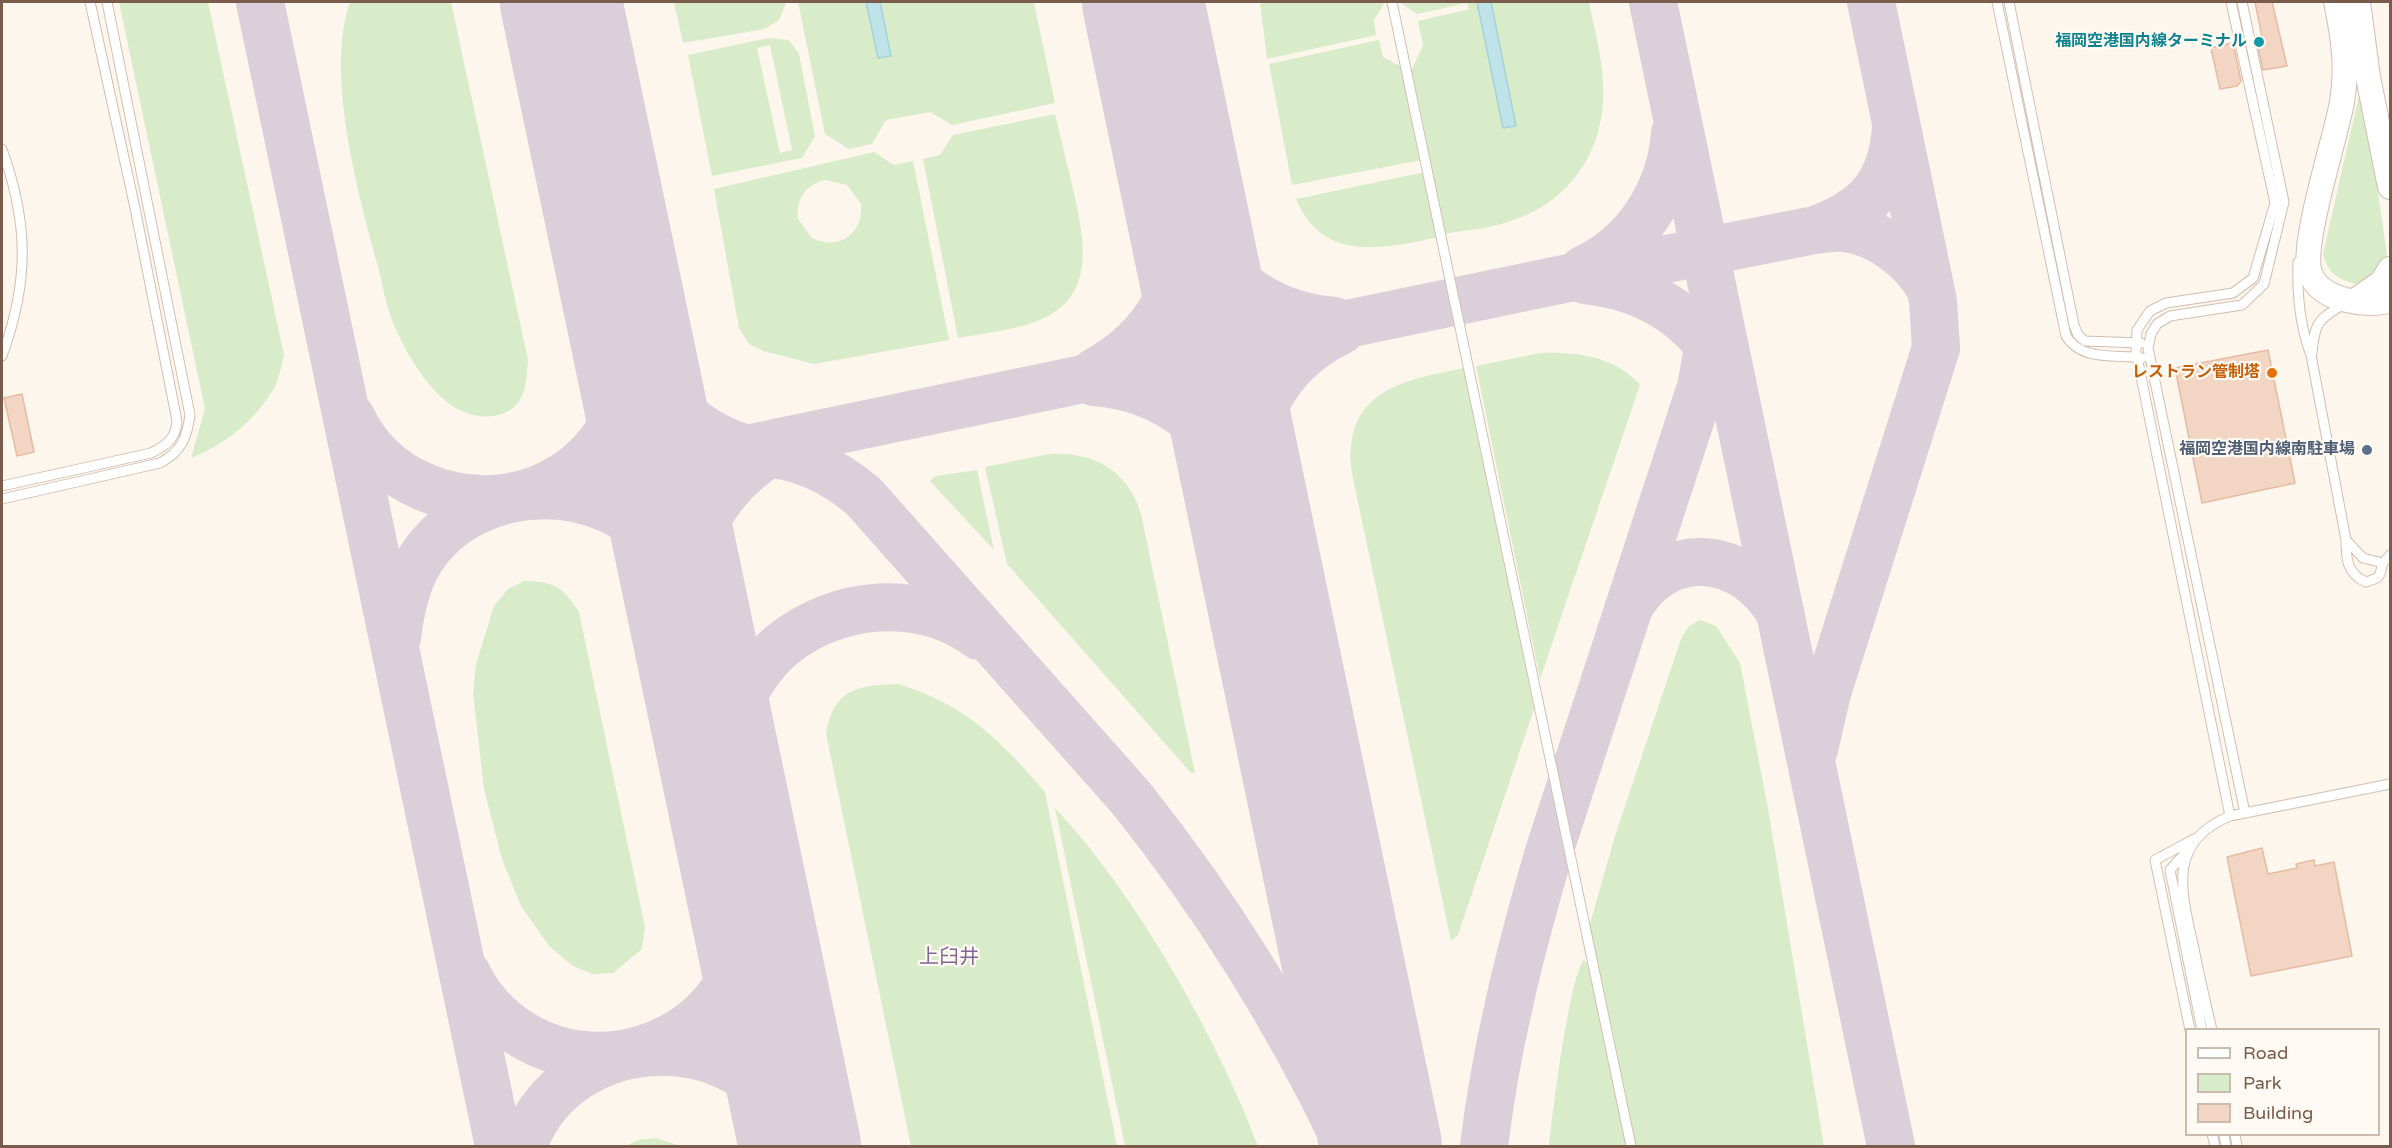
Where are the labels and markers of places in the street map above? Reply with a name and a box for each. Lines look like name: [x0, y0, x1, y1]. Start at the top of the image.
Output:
place label: 福岡空港国内線ターミナル: [2055, 32, 2247, 52]
marker: 福岡空港国内線ターミナル: [2252, 35, 2266, 49]
place label: レストラン管制塔: [2132, 363, 2260, 383]
marker: レストラン管制塔: [2265, 366, 2279, 380]
place label: 福岡空港国内線南駐車場: [2179, 440, 2355, 460]
marker: 福岡空港国内線南駐車場: [2360, 443, 2374, 457]

